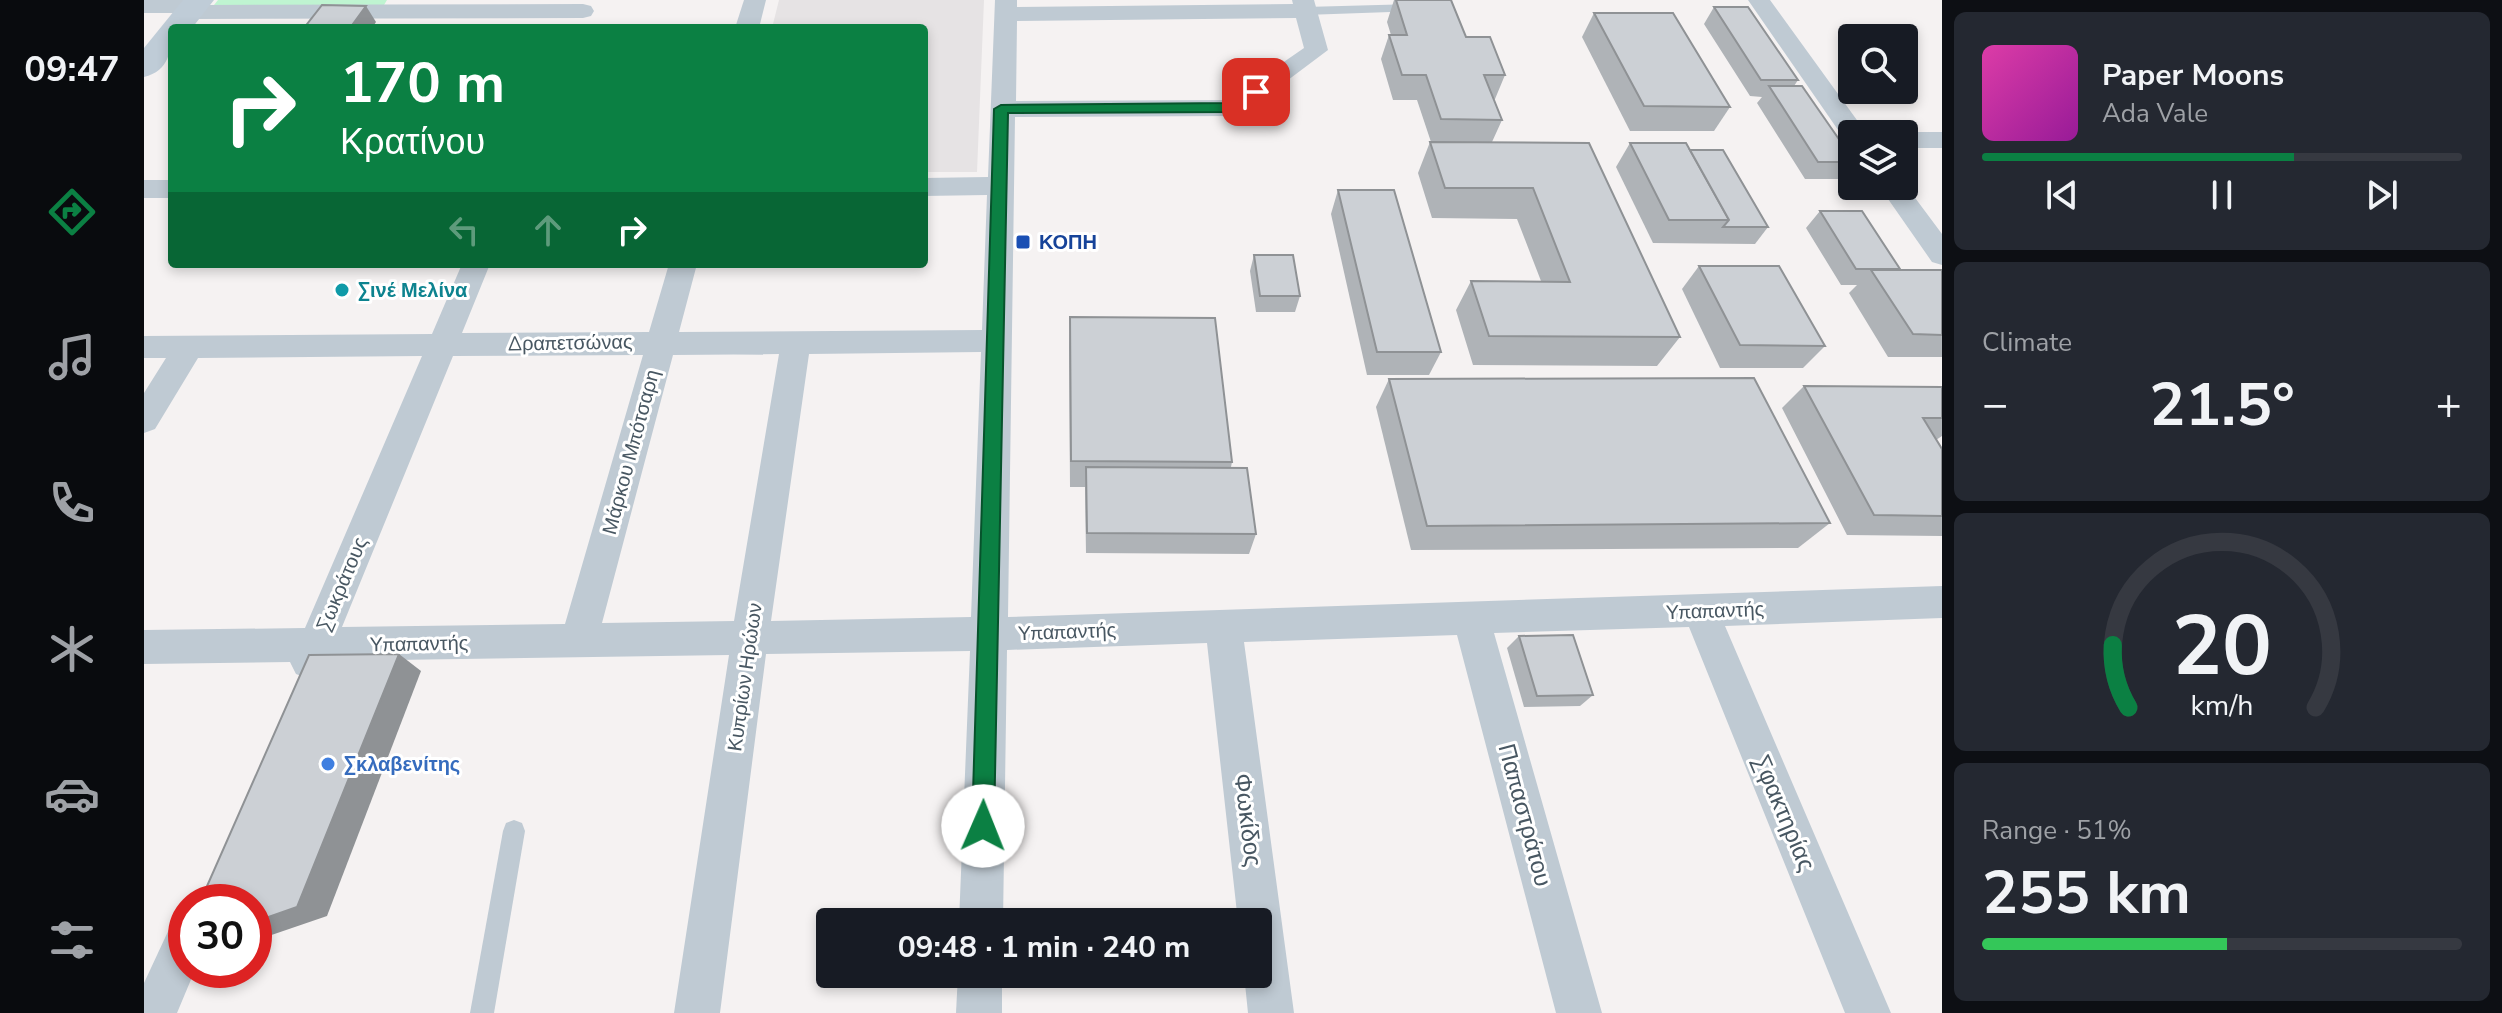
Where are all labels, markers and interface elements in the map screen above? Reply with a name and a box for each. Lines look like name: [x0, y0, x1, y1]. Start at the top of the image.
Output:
map controls: [1838, 24, 1918, 200]
button: search: [1838, 24, 1918, 104]
text: 09:47: [24, 45, 120, 94]
text: 170 m: [340, 45, 505, 122]
text: Paper Moons: [2102, 55, 2284, 96]
icon: right: [208, 56, 312, 160]
pin: [1222, 58, 1290, 126]
icon: arrive: [1234, 70, 1278, 114]
text: Ada Vale: [2102, 96, 2208, 131]
text: Κρατίνου: [340, 118, 485, 167]
button: layers: [1838, 120, 1918, 200]
icon: previous: [2040, 173, 2084, 217]
icon: pause: [2200, 173, 2244, 217]
icon: next: [2360, 173, 2404, 217]
icon: directions: [44, 184, 100, 240]
icon: left: [442, 208, 486, 252]
icon: ahead: [526, 208, 570, 252]
icon: right: [610, 208, 654, 252]
place label: ΚΟΠΗ: [1039, 229, 1097, 256]
marker: ΚΟΠΗ: [1014, 233, 1032, 251]
place label: Σινέ Μελίνα: [358, 277, 468, 304]
marker: Σινέ Μελίνα: [333, 281, 351, 299]
text: Climate: [1982, 325, 2072, 360]
street label: Δραπετσώνας: [507, 328, 633, 358]
icon: music: [44, 329, 100, 385]
text: 21.5°: [2149, 364, 2295, 446]
street label: Μάρκου Μπότσαρη: [596, 366, 666, 538]
text: −: [1982, 375, 2008, 435]
text: +: [2436, 375, 2462, 435]
icon: phone: [44, 475, 100, 531]
street label: Σωκράτους: [310, 532, 374, 635]
text: 20: [2172, 589, 2272, 702]
street label: Υπαπαντής: [1665, 596, 1765, 626]
street label: Κυπρίων Ηρώων: [721, 601, 769, 753]
street label: Υπαπαντής: [1017, 617, 1117, 647]
icon: climate: [44, 621, 100, 677]
street label: Υπαπαντής: [369, 630, 469, 658]
text: km/h: [2191, 686, 2253, 725]
street label: Παπαστράτου: [1491, 740, 1559, 890]
street label: Σφακτηρίας: [1745, 750, 1823, 876]
place label: Σκλαβενίτης: [344, 751, 460, 778]
marker: Σκλαβενίτης: [319, 755, 337, 773]
icon: car: [44, 766, 100, 822]
street label: Φωκίδος: [1226, 772, 1270, 868]
position arrow: [941, 784, 1025, 868]
text: Range · 51%: [1982, 813, 2132, 848]
text: 255 km: [1982, 852, 2191, 934]
speed limit sign: 30: [168, 884, 272, 988]
icon: filters: [44, 912, 100, 968]
text: 09:48 · 1 min · 240 m: [898, 927, 1190, 968]

